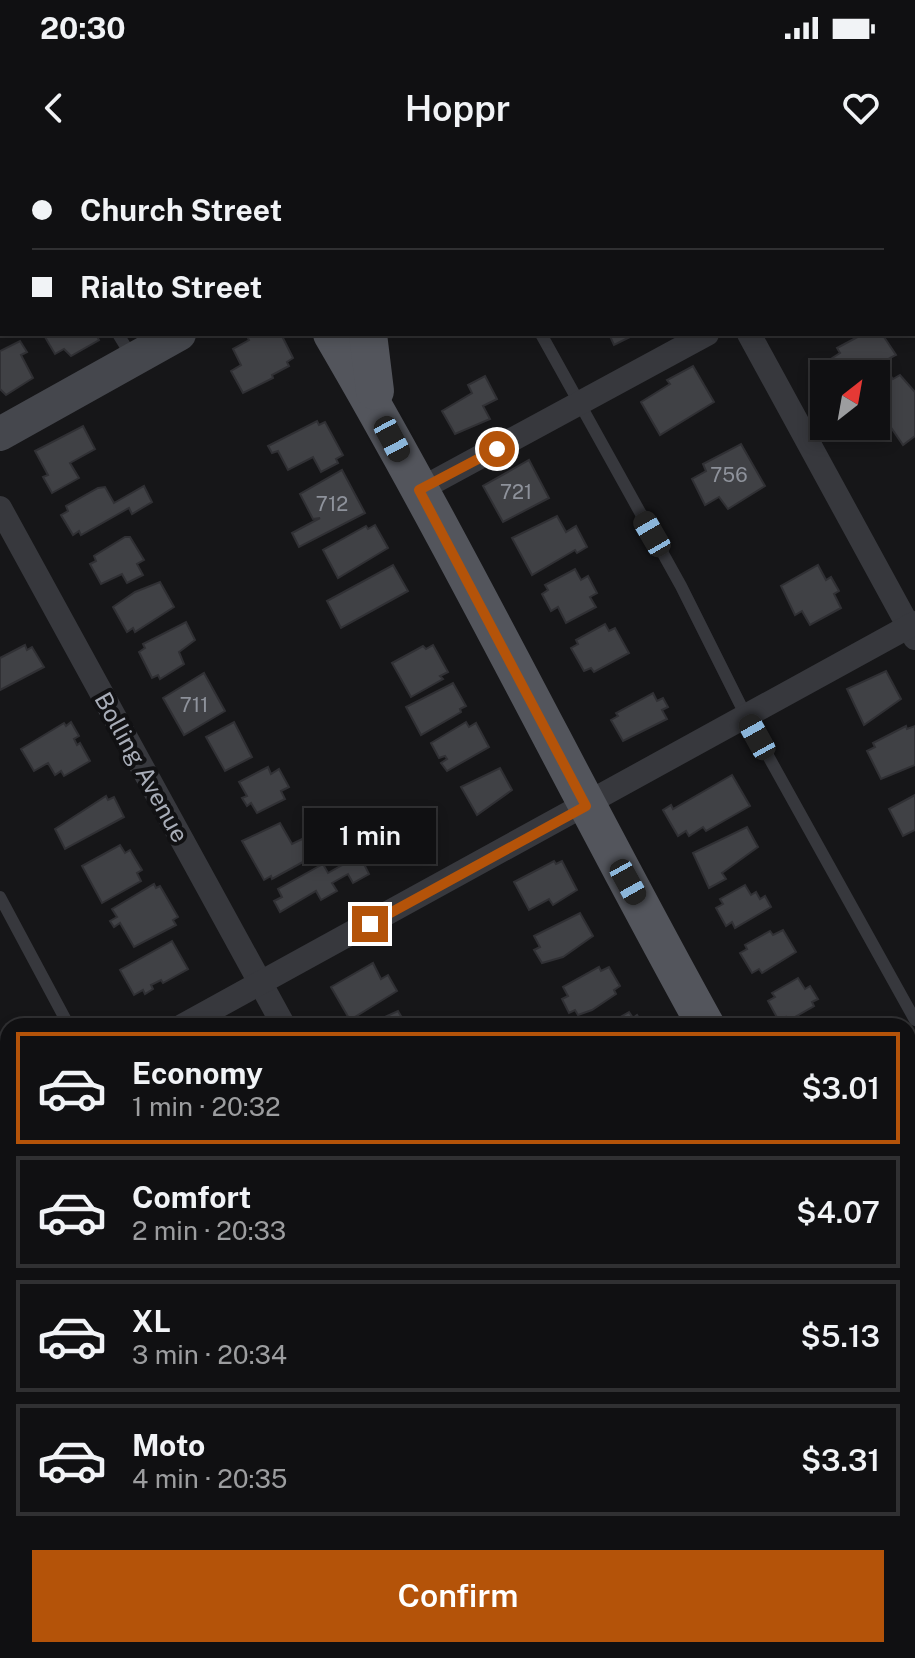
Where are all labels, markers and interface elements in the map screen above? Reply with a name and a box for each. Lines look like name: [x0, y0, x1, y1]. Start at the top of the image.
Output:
text: 20:30: [40, 10, 126, 46]
icon: back: [32, 86, 76, 130]
icon: heart: [839, 86, 883, 130]
text: Hoppr: [405, 87, 510, 129]
text: Church Street: [80, 192, 282, 228]
text: Rialto Street: [80, 269, 262, 305]
north arrow: [810, 360, 890, 440]
map controls: [810, 360, 890, 440]
car: [370, 412, 414, 466]
route start: [479, 431, 515, 467]
house number: 756: [710, 463, 748, 487]
house number: 721: [500, 480, 532, 504]
house number: 712: [316, 492, 348, 516]
car: [630, 507, 674, 561]
street label: Bolling Avenue: [89, 687, 195, 847]
house number: 711: [180, 693, 208, 717]
car: [735, 710, 779, 764]
callout: 1 min: [304, 808, 436, 864]
text: 1 min: [339, 820, 401, 851]
car: [606, 855, 650, 909]
route end: [352, 906, 388, 942]
icon: car: [36, 1052, 108, 1124]
text: Economy: [132, 1055, 263, 1091]
text: $3.01: [801, 1070, 880, 1106]
text: 1 min · 20:32: [132, 1091, 281, 1122]
icon: car: [36, 1176, 108, 1248]
text: Comfort: [132, 1179, 251, 1215]
text: $4.07: [796, 1194, 880, 1230]
text: 2 min · 20:33: [132, 1215, 286, 1246]
icon: car: [36, 1300, 108, 1372]
text: XL: [132, 1303, 171, 1339]
text: $5.13: [801, 1318, 880, 1354]
text: 3 min · 20:34: [132, 1339, 287, 1370]
icon: car: [36, 1424, 108, 1496]
text: Moto: [132, 1427, 205, 1463]
text: $3.31: [801, 1442, 880, 1478]
text: 4 min · 20:35: [132, 1463, 288, 1494]
button: Confirm: [32, 1550, 884, 1642]

